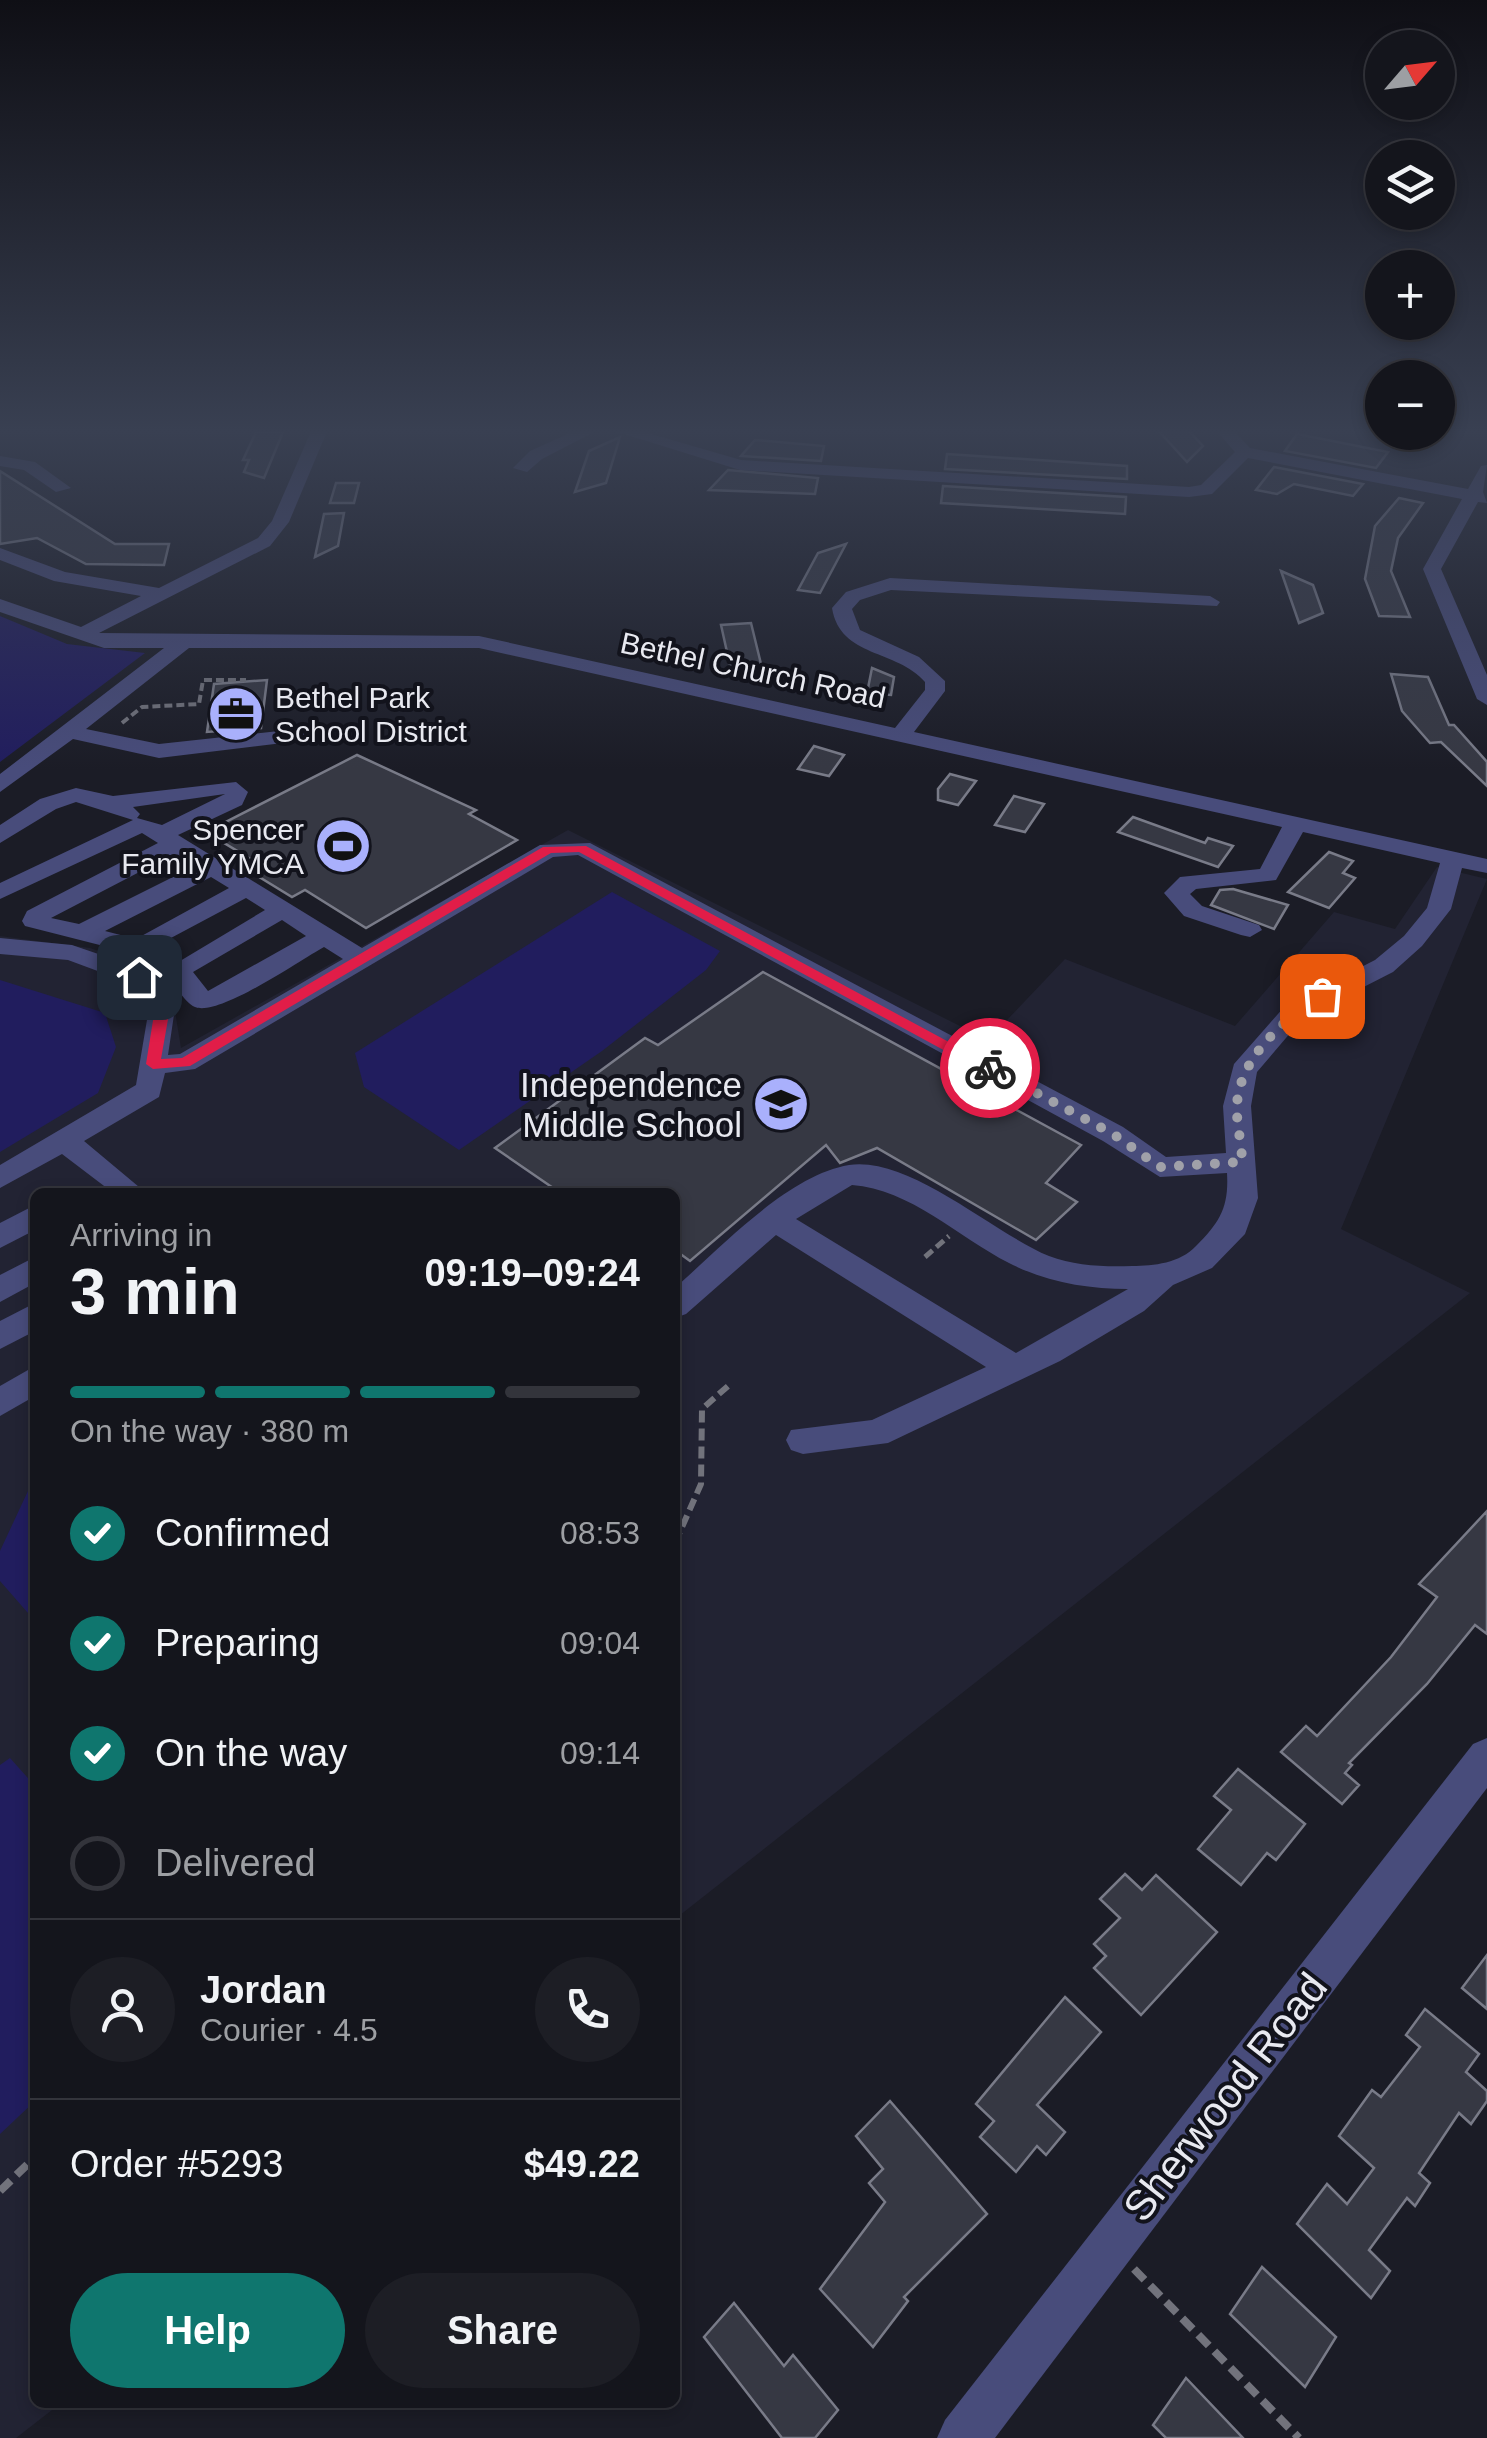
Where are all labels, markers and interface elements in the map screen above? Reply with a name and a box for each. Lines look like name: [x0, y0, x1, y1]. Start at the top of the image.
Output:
north arrow: [1365, 30, 1455, 120]
map controls: [1365, 30, 1455, 450]
button: layers: [1365, 140, 1455, 230]
button: +: [1365, 250, 1455, 340]
button: −: [1365, 360, 1455, 450]
street label: Bethel Church Road: [617, 626, 889, 714]
place label: Bethel Park School District: [275, 681, 467, 748]
office icon: Bethel Park School District: [206, 684, 266, 744]
place label: Spencer Family YMCA: [121, 813, 304, 880]
sports icon: Spencer Family YMCA: [313, 816, 373, 876]
pin: [97, 935, 182, 1020]
icon: home: [112, 950, 167, 1005]
pin: [1280, 954, 1365, 1039]
icon: bag: [1295, 969, 1350, 1024]
courier: [940, 1018, 1040, 1118]
icon: bike: [963, 1041, 1018, 1096]
place label: Independence Middle School: [520, 1065, 742, 1144]
school or university icon: Independence Middle School: [751, 1074, 811, 1134]
text: Arriving in: [70, 1217, 212, 1253]
text: 09:19–09:24: [424, 1252, 640, 1294]
text: 3 min: [70, 1255, 240, 1328]
text: On the way · 380 m: [70, 1413, 349, 1449]
icon: check: [70, 1506, 125, 1561]
text: Confirmed: [155, 1512, 330, 1554]
text: 08:53: [560, 1515, 640, 1551]
icon: check: [70, 1616, 125, 1671]
text: Preparing: [155, 1622, 320, 1664]
text: 09:04: [560, 1625, 640, 1661]
icon: check: [70, 1726, 125, 1781]
text: On the way: [155, 1732, 347, 1774]
text: 09:14: [560, 1735, 640, 1771]
text: Delivered: [155, 1842, 316, 1884]
button: person: [70, 1957, 175, 2062]
button: phone: [535, 1957, 640, 2062]
street label: Sherwood Road: [1114, 1964, 1336, 2230]
text: Jordan: [200, 1969, 327, 2011]
text: Courier · 4.5: [200, 2012, 378, 2048]
text: Order #5293: [70, 2143, 283, 2185]
text: $49.22: [524, 2143, 640, 2185]
button: Help: [70, 2273, 345, 2388]
button: Share: [365, 2273, 640, 2388]

